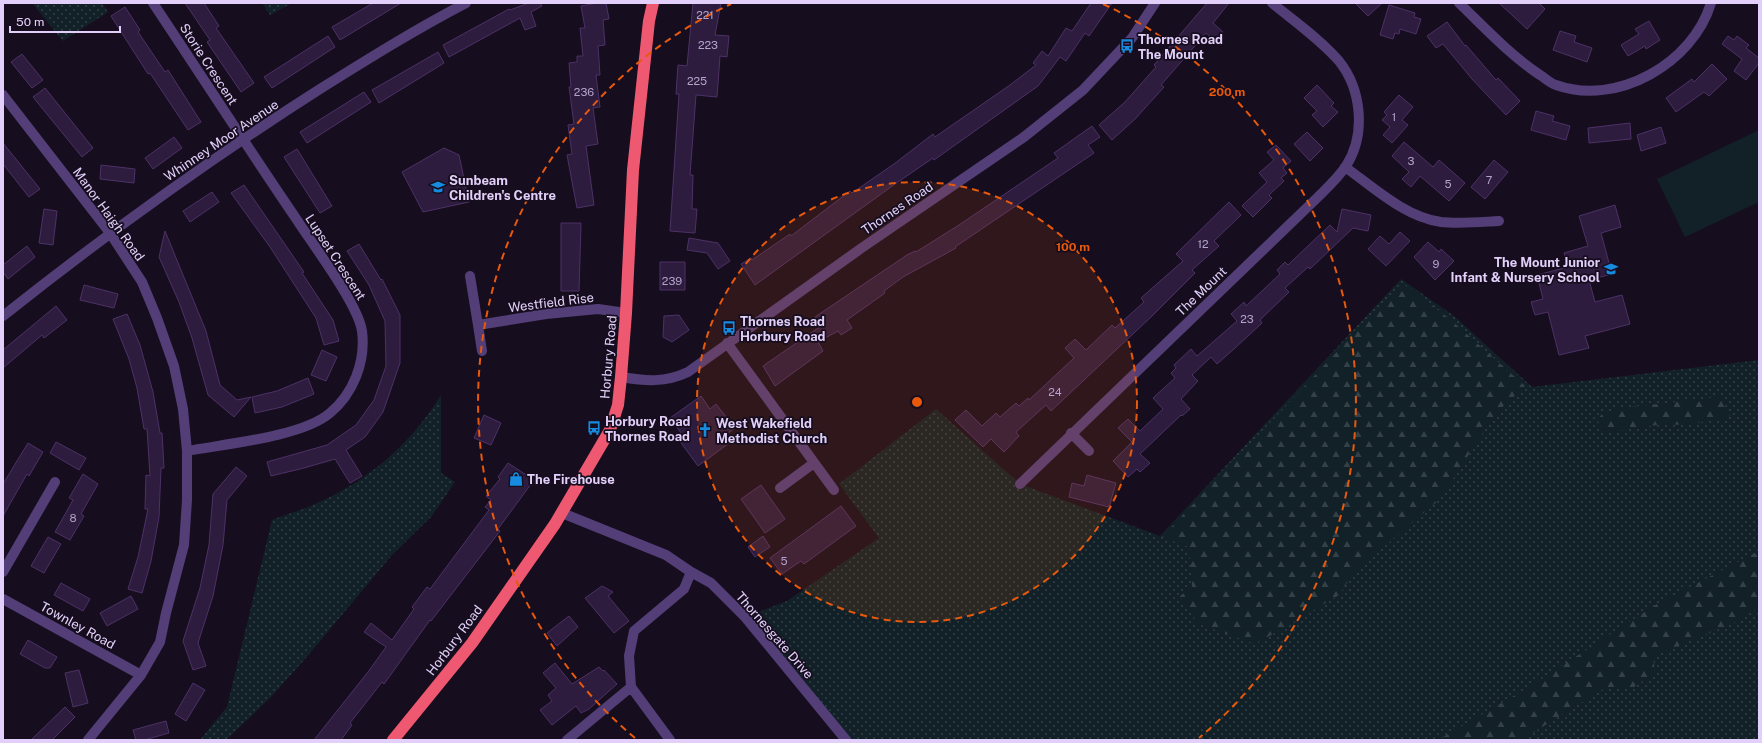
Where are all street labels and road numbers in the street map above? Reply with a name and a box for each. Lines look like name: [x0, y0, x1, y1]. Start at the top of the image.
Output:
street label: Storie Crescent: [177, 21, 240, 108]
street label: Whinney Moor Avenue: [161, 97, 281, 184]
street label: Manor Haigh Road: [70, 165, 147, 264]
street label: Thornes Road: [859, 179, 936, 238]
street label: Lupset Crescent: [302, 212, 369, 303]
street label: The Mount: [1173, 264, 1230, 319]
street label: Westfield Rise: [507, 290, 595, 315]
street label: Horbury Road: [597, 315, 620, 399]
street label: Thornesgate Drive: [733, 589, 816, 682]
street label: Townley Road: [38, 599, 118, 652]
street label: Horbury Road: [423, 602, 486, 678]

